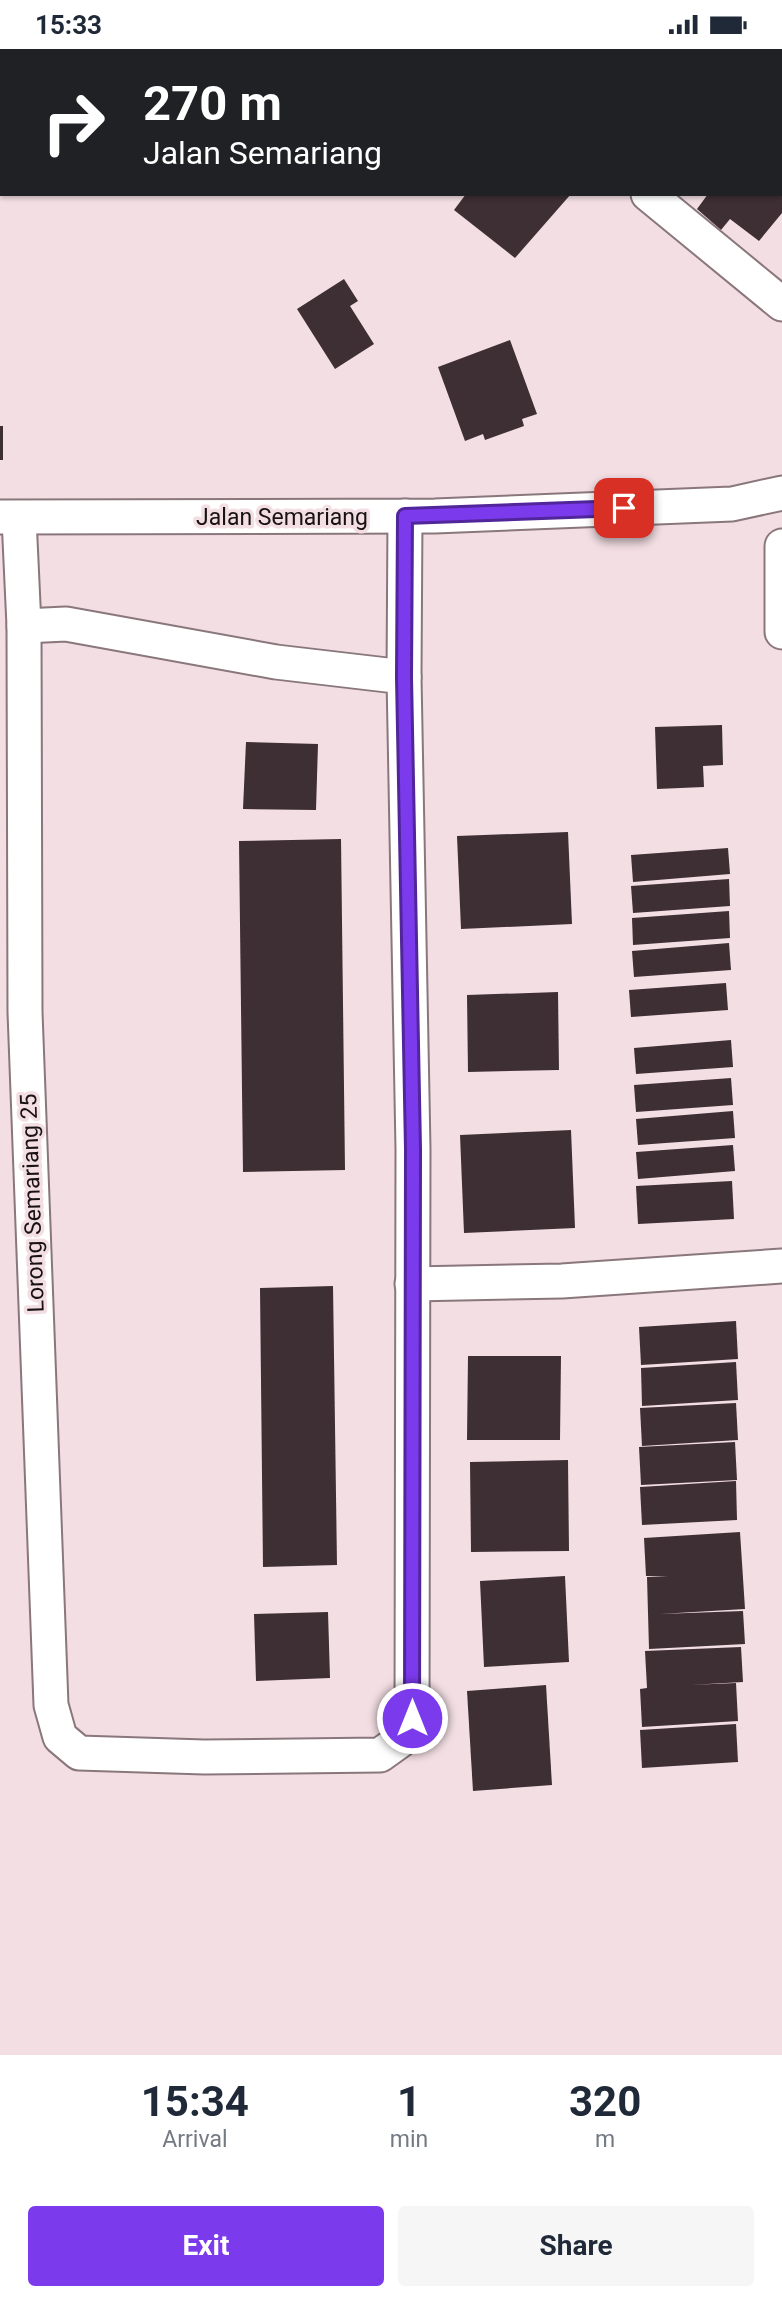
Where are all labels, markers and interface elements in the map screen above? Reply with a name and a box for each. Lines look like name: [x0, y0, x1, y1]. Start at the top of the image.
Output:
text: 15:33: [35, 10, 102, 40]
text: 270 m: [143, 75, 282, 132]
icon: right: [28, 77, 119, 168]
text: Jalan Semariang: [143, 134, 382, 172]
pin: [594, 478, 654, 538]
icon: arrive: [605, 489, 643, 527]
street label: Jalan Semariang: [196, 504, 368, 531]
street label: Lorong Semariang 25: [15, 1093, 50, 1313]
position arrow: [375, 1681, 449, 1755]
text: 15:34: [141, 2077, 249, 2126]
text: 1: [397, 2077, 421, 2126]
text: 320: [569, 2077, 641, 2126]
text: Arrival: [162, 2126, 228, 2153]
text: min: [390, 2126, 428, 2153]
text: m: [595, 2126, 615, 2153]
button: Exit: [28, 2206, 384, 2286]
button: Share: [398, 2206, 754, 2286]

